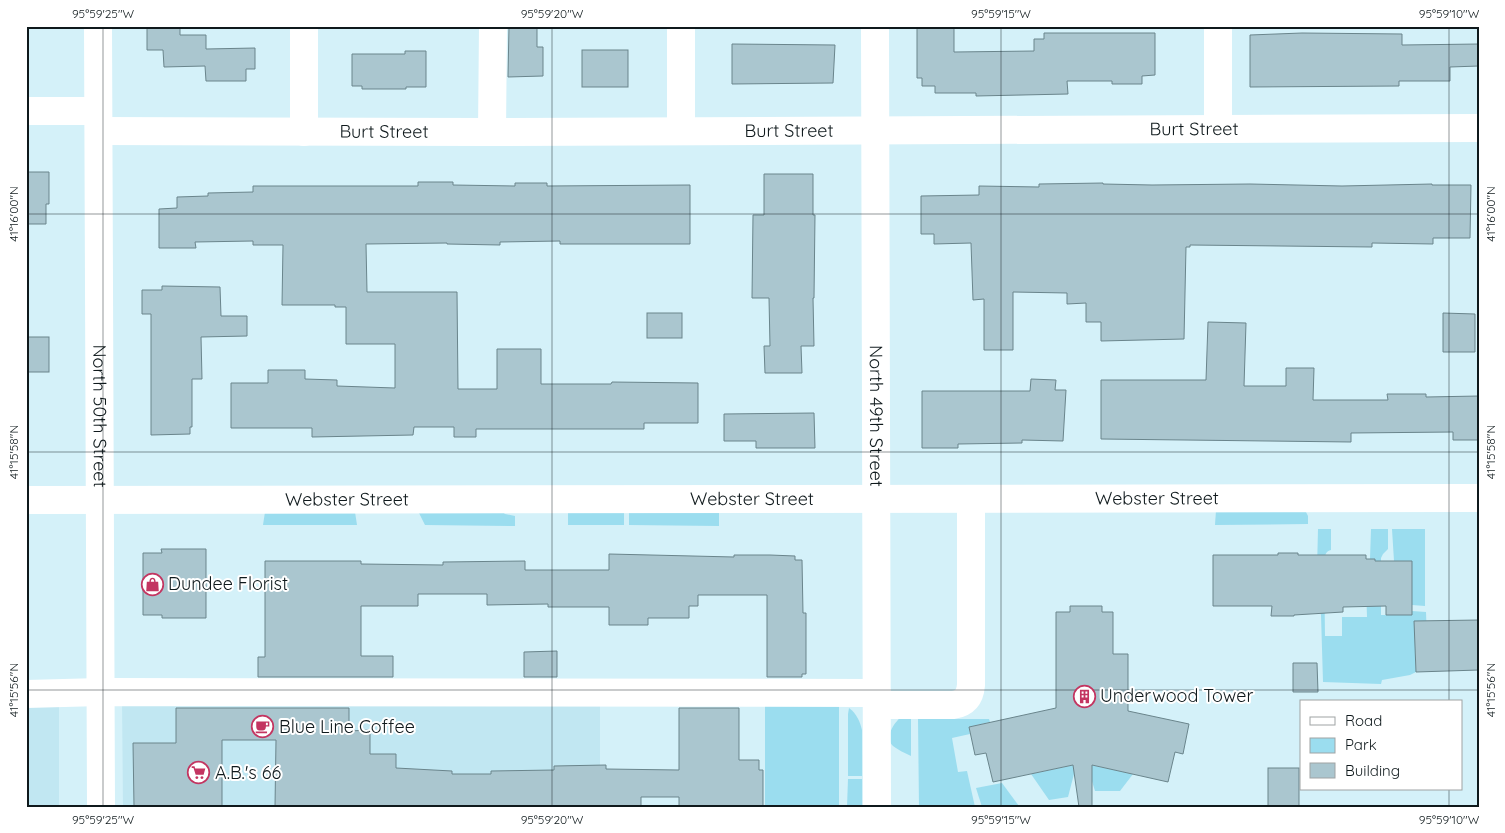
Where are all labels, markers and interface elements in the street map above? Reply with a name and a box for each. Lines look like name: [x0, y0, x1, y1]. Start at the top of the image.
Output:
text: 95°59'25"W: [72, 6, 134, 21]
text: 95°59'20"W: [521, 6, 584, 21]
text: 95°59'15"W: [971, 6, 1031, 21]
text: 95°59'10"W: [1419, 6, 1480, 21]
street label: Burt Street: [1149, 117, 1239, 140]
street label: Burt Street: [744, 119, 834, 142]
street label: Burt Street: [339, 120, 429, 143]
text: 41°16'00"N: [6, 186, 21, 242]
text: 41°16'00"N: [1483, 186, 1498, 242]
street label: North 50th Street: [88, 344, 112, 488]
street label: North 49th Street: [865, 345, 888, 487]
text: 41°15'58"N: [6, 425, 21, 479]
text: 41°15'58"N: [1483, 425, 1498, 479]
street label: Webster Street: [1095, 486, 1219, 510]
street label: Webster Street: [285, 487, 409, 511]
street label: Webster Street: [690, 487, 814, 510]
shop icon: Dundee Florist: [140, 572, 164, 596]
place label: Dundee Florist: [168, 572, 288, 595]
text: 41°15'56"N: [6, 663, 21, 717]
text: 41°15'56"N: [1483, 663, 1498, 717]
building icon: Underwood Tower: [1072, 684, 1096, 708]
place label: Underwood Tower: [1100, 684, 1254, 707]
legend: [1300, 700, 1462, 790]
text: Road: [1345, 711, 1382, 730]
cafe icon: Blue Line Coffee: [251, 715, 275, 739]
place label: Blue Line Coffee: [279, 715, 415, 738]
text: Park: [1345, 735, 1377, 754]
supermarket icon: A.B.'s 66: [187, 761, 211, 785]
place label: A.B.'s 66: [215, 761, 281, 784]
text: Building: [1345, 761, 1400, 780]
text: 95°59'25"W: [72, 812, 134, 827]
text: 95°59'20"W: [521, 812, 584, 827]
text: 95°59'15"W: [971, 812, 1031, 827]
text: 95°59'10"W: [1419, 812, 1480, 827]

